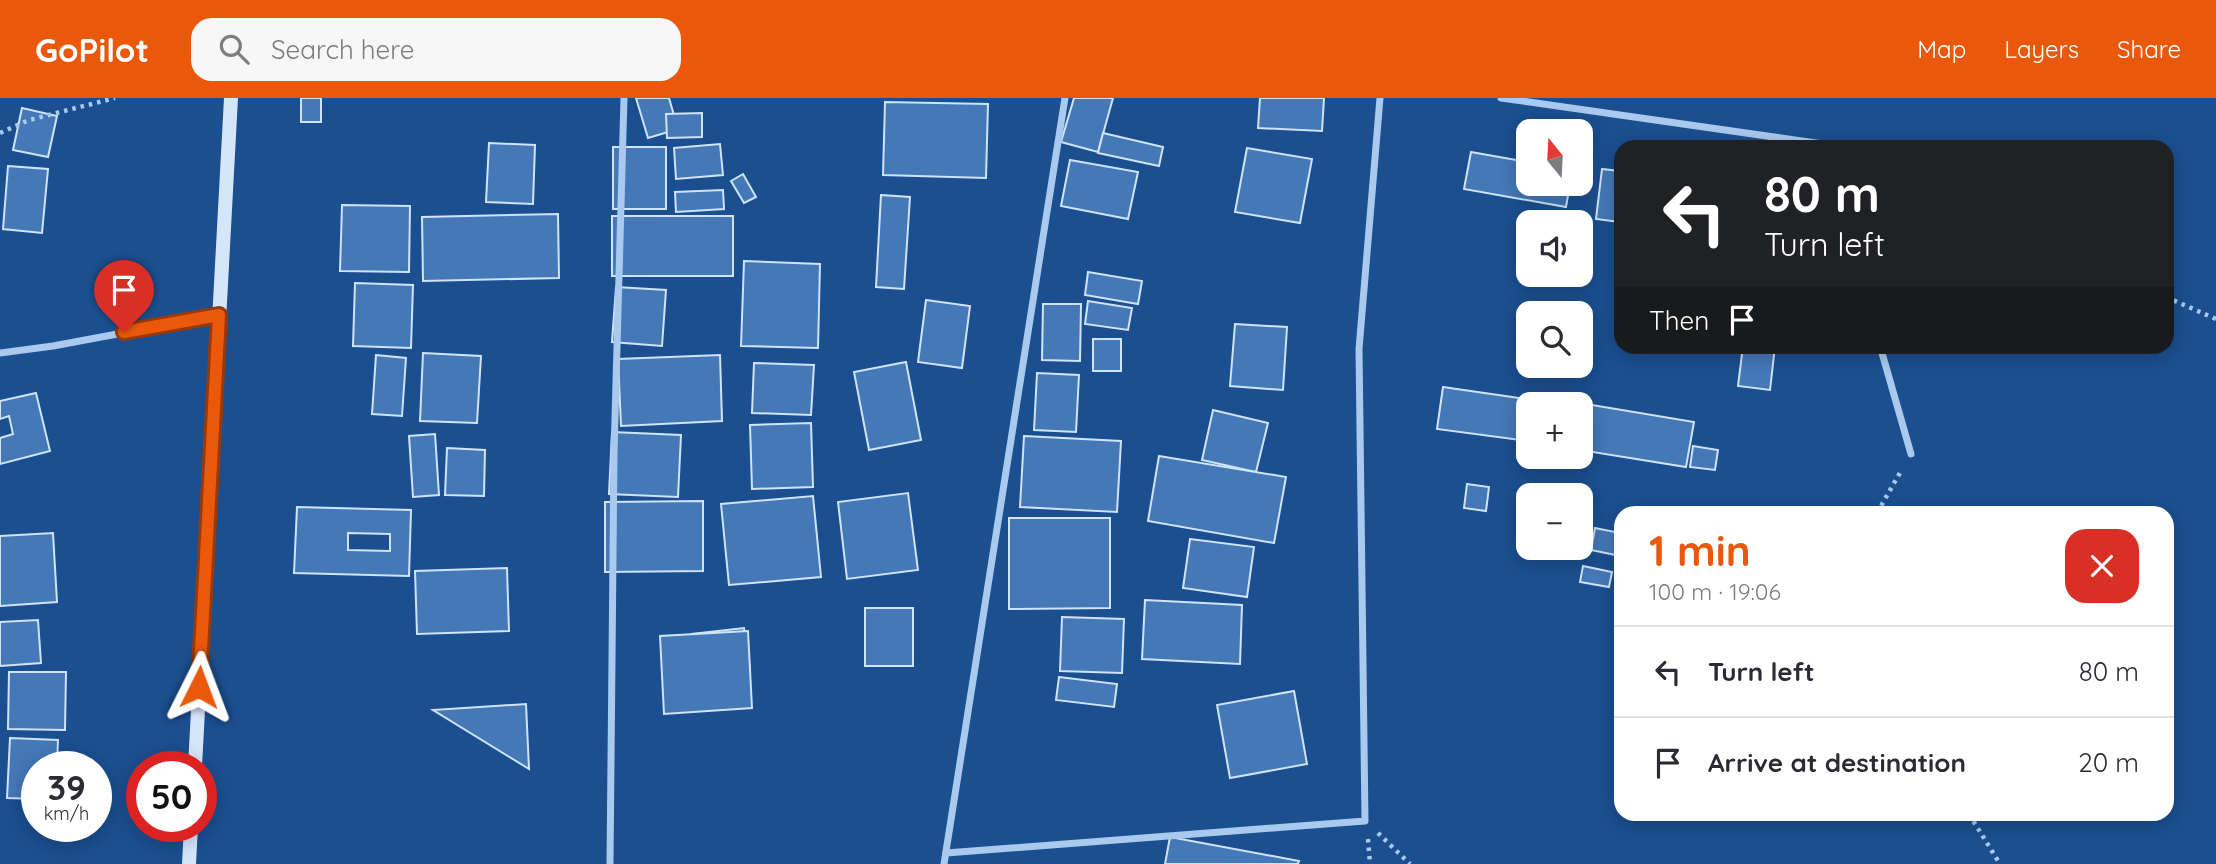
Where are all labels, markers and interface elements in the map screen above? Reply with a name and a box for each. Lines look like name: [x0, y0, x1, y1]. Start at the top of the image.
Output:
search box: [191, 18, 681, 81]
text: GoPilot: [35, 29, 149, 70]
icon: search: [215, 30, 253, 68]
text: Search here: [271, 33, 414, 66]
text: Map: [1917, 34, 1966, 64]
text: Layers: [2004, 34, 2079, 64]
text: Share: [2117, 34, 2181, 64]
north arrow: [1516, 119, 1592, 196]
map controls: [1516, 119, 1593, 560]
text: 80 m: [1764, 163, 1880, 224]
icon: left: [1649, 168, 1740, 259]
button: sound: [1516, 210, 1593, 287]
text: Turn left: [1764, 224, 1885, 264]
pin: [94, 260, 154, 332]
icon: arrive: [105, 271, 143, 309]
button: search: [1516, 301, 1593, 378]
icon: arrive: [1723, 301, 1761, 339]
text: Then: [1649, 304, 1709, 337]
button: +: [1516, 392, 1593, 469]
button: −: [1516, 483, 1593, 560]
text: 1 min: [1649, 524, 1751, 577]
button: close: [2065, 529, 2139, 603]
text: 100 m · 19:06: [1649, 577, 1781, 606]
position arrow: [162, 650, 236, 724]
icon: left: [1649, 653, 1687, 691]
text: Turn left: [1708, 655, 1815, 688]
text: 80 m: [2079, 655, 2139, 688]
icon: arrive: [1649, 744, 1687, 782]
text: Arrive at destination: [1708, 746, 1966, 779]
text: 20 m: [2078, 746, 2139, 779]
speed limit sign: 50: [126, 751, 217, 842]
text: 39: [47, 765, 86, 809]
text: km/h: [44, 802, 89, 825]

